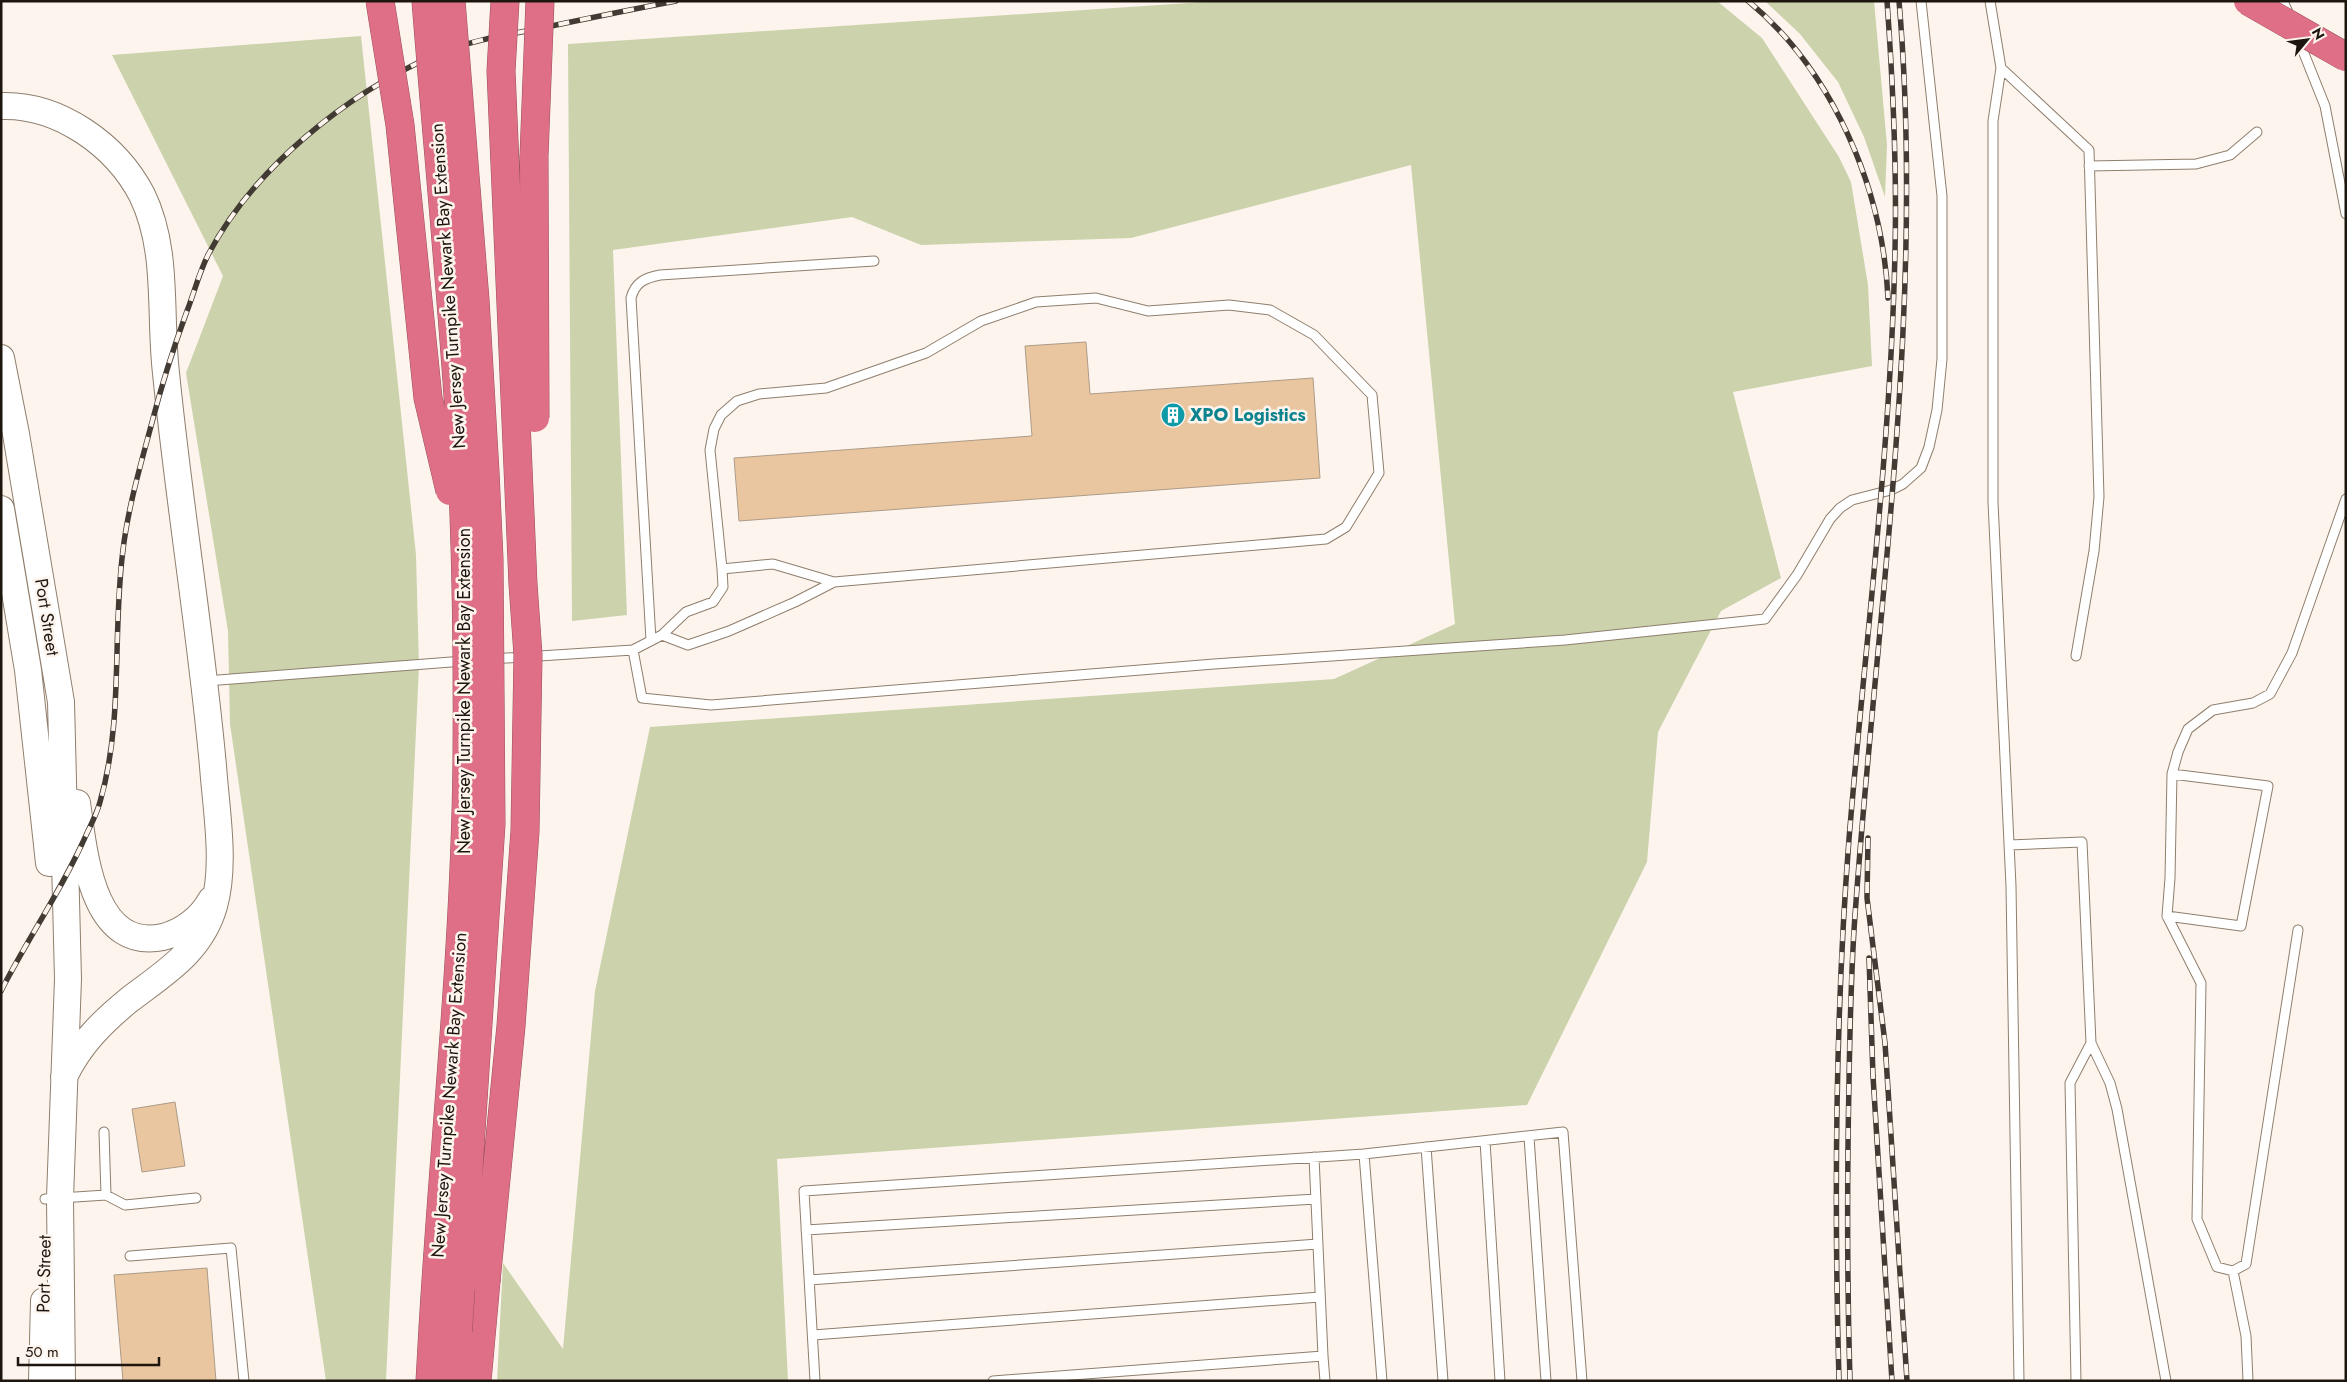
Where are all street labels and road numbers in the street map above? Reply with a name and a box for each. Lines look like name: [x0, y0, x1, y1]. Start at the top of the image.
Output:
street label: New Jersey Turnpike Newark Bay Extension: [424, 122, 472, 450]
street label: New Jersey Turnpike Newark Bay Extension: [451, 528, 477, 854]
street label: Port Street: [28, 576, 66, 658]
street label: New Jersey Turnpike Newark Bay Extension: [425, 931, 473, 1259]
street label: Port Street: [30, 1234, 58, 1313]

